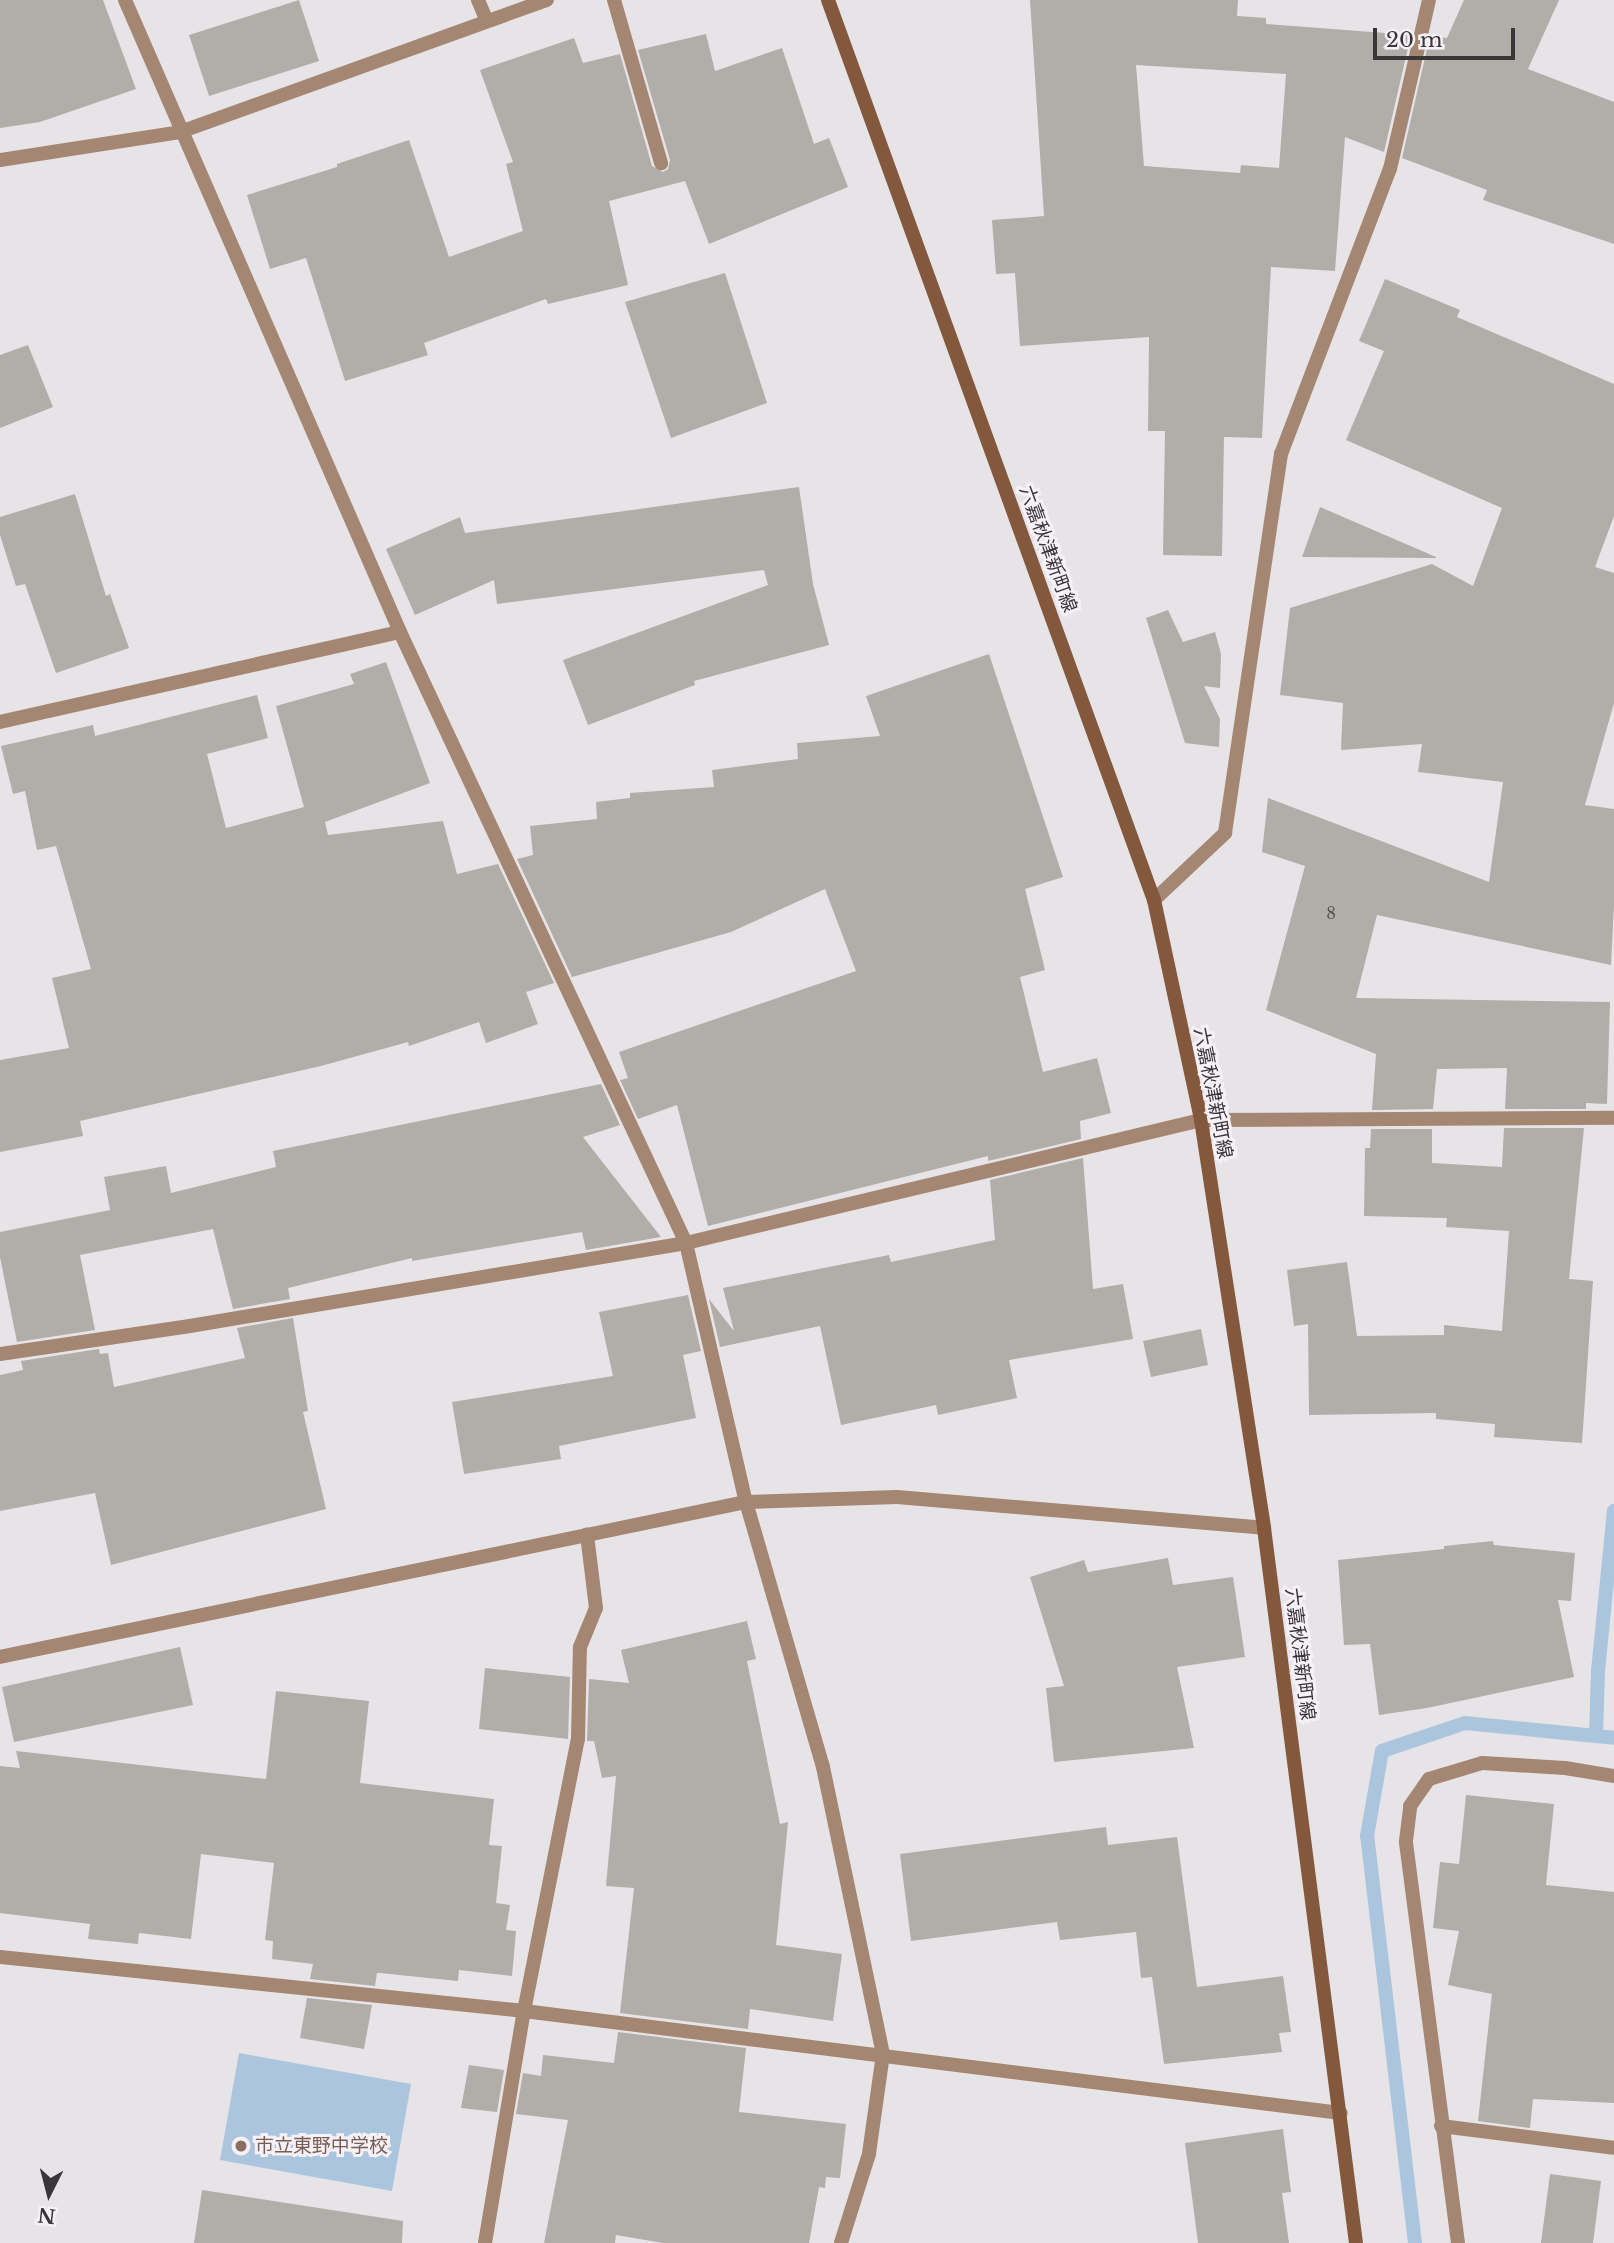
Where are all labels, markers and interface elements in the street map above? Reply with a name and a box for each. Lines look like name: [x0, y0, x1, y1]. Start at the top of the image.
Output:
scale bar: [1376, 14, 1518, 58]
text: 20 m: [1386, 27, 1443, 53]
street label: 六嘉秋津新町線: [1015, 483, 1081, 615]
house number: 8: [1326, 903, 1336, 923]
street label: 六嘉秋津新町線: [1189, 1026, 1237, 1160]
street label: 六嘉秋津新町線: [1281, 1587, 1319, 1721]
place label: 市立東野中学校: [255, 2135, 388, 2157]
marker: 市立東野中学校: [233, 2138, 249, 2154]
north arrow: [14, 2159, 84, 2229]
text: N: [37, 2203, 57, 2228]

